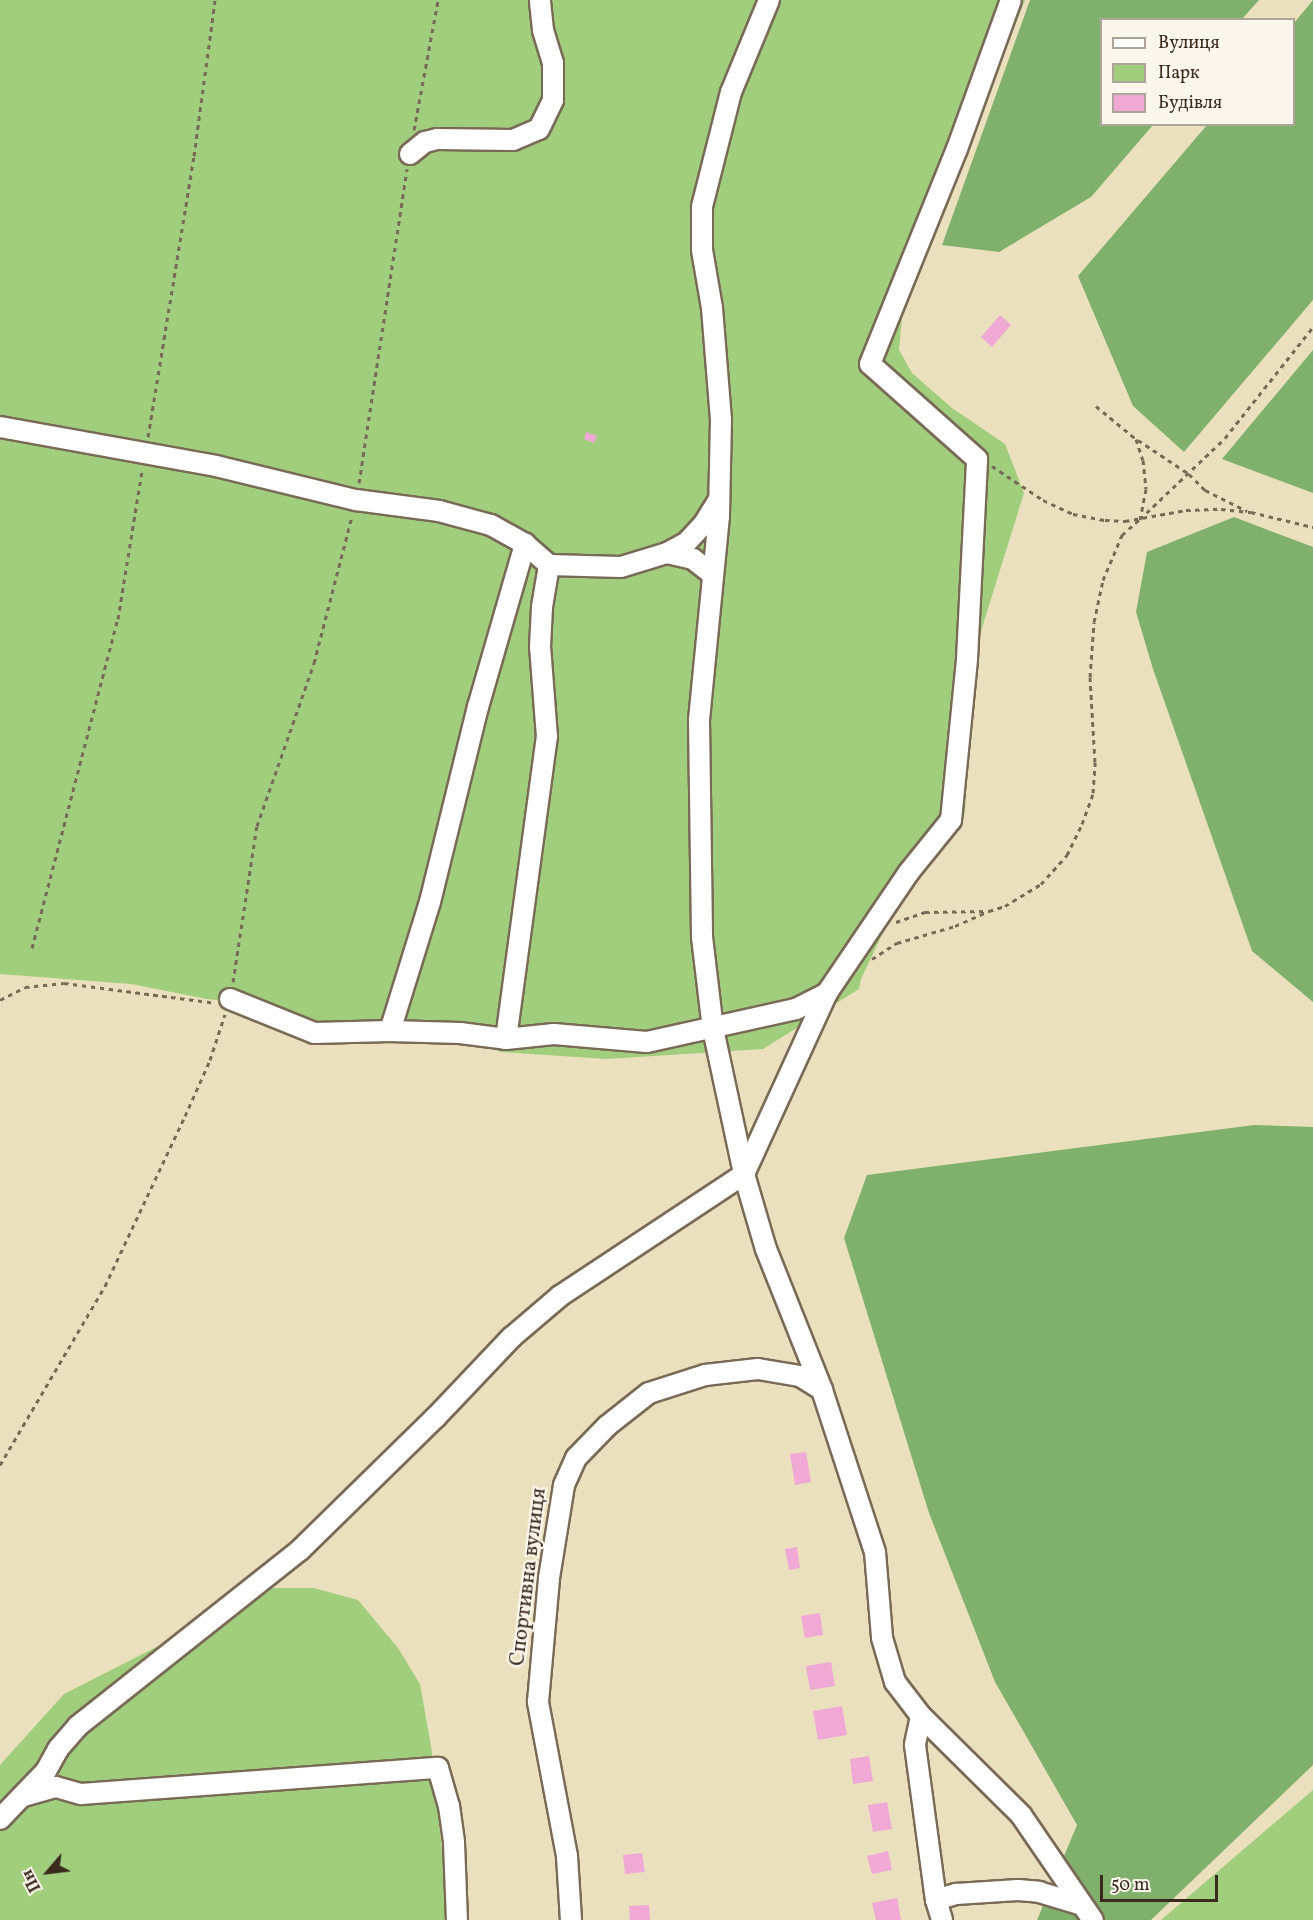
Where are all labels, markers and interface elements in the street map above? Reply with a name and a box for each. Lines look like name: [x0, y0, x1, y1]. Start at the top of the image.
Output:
legend: [1100, 18, 1295, 126]
text: Вулиця: [1158, 31, 1220, 56]
text: Парк: [1158, 61, 1200, 86]
text: Будівля: [1158, 91, 1222, 116]
street label: Спортивна вулиця: [506, 1487, 552, 1667]
north arrow: [18, 1842, 78, 1902]
scale bar: [1103, 1863, 1222, 1901]
text: Пн: [17, 1865, 47, 1896]
text: 50 m: [1111, 1873, 1150, 1898]

